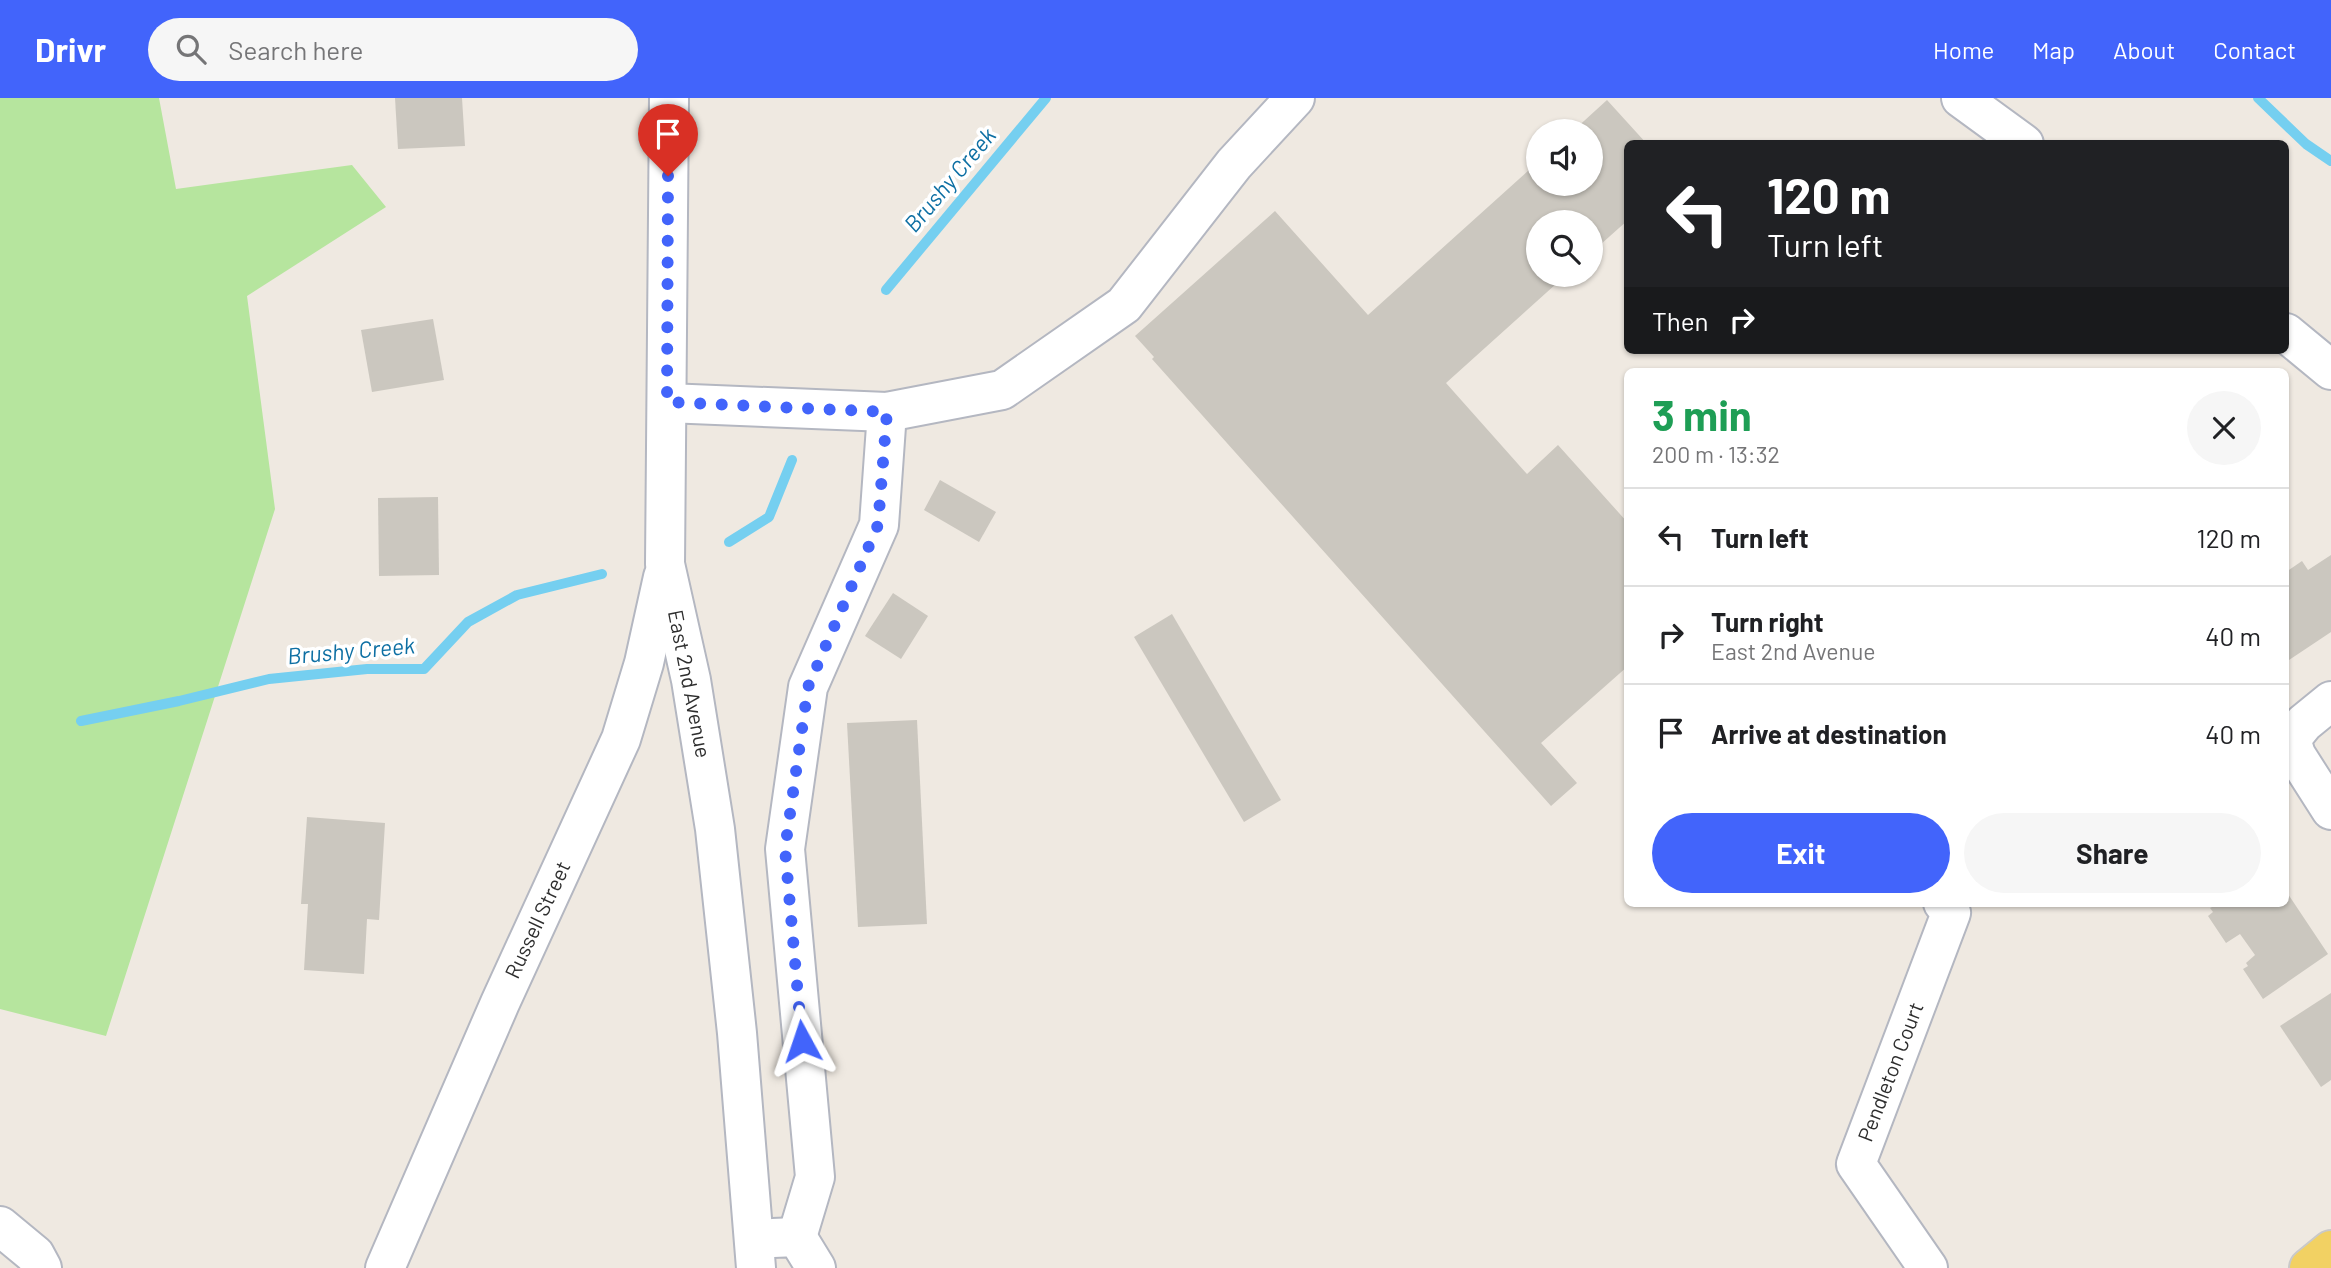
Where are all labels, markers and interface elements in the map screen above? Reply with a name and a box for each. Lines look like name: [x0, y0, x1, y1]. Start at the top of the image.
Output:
search box: [148, 18, 638, 81]
text: Drivr: [35, 29, 106, 69]
icon: search: [172, 30, 210, 68]
text: Search here: [228, 34, 363, 65]
text: Home: [1933, 35, 1994, 64]
text: Map: [2032, 35, 2075, 64]
text: About: [2113, 35, 2175, 64]
text: Contact: [2213, 35, 2296, 64]
pin: [638, 104, 698, 176]
icon: arrive: [649, 115, 687, 153]
map controls: [1526, 119, 1603, 287]
button: sound: [1526, 119, 1603, 196]
water label: Brushy Creek: [897, 121, 1001, 237]
text: 120 m: [1767, 165, 1890, 224]
icon: left: [1652, 168, 1743, 259]
button: search: [1526, 210, 1603, 287]
text: Turn left: [1767, 225, 1884, 263]
icon: right: [1723, 301, 1761, 339]
text: Then: [1652, 305, 1709, 336]
text: 3 min: [1652, 389, 1752, 439]
button: close: [2187, 391, 2261, 465]
text: 200 m · 13:32: [1652, 440, 1780, 468]
icon: left: [1652, 518, 1690, 556]
text: Turn left: [1711, 522, 1809, 553]
text: 120 m: [2197, 522, 2261, 553]
text: Turn right: [1711, 606, 1824, 637]
street label: East 2nd Avenue: [664, 608, 717, 760]
icon: right: [1652, 616, 1690, 654]
text: 40 m: [2205, 620, 2261, 651]
water label: Brushy Creek: [286, 630, 416, 670]
text: East 2nd Avenue: [1711, 637, 1876, 665]
icon: arrive: [1652, 714, 1690, 752]
text: Arrive at destination: [1711, 718, 1947, 749]
text: 40 m: [2205, 718, 2261, 749]
button: Exit: [1652, 813, 1950, 893]
button: Share: [1964, 813, 2261, 893]
street label: Russell Street: [499, 857, 575, 982]
street label: Pendleton Court: [1852, 998, 1928, 1145]
position arrow: [765, 1004, 839, 1078]

